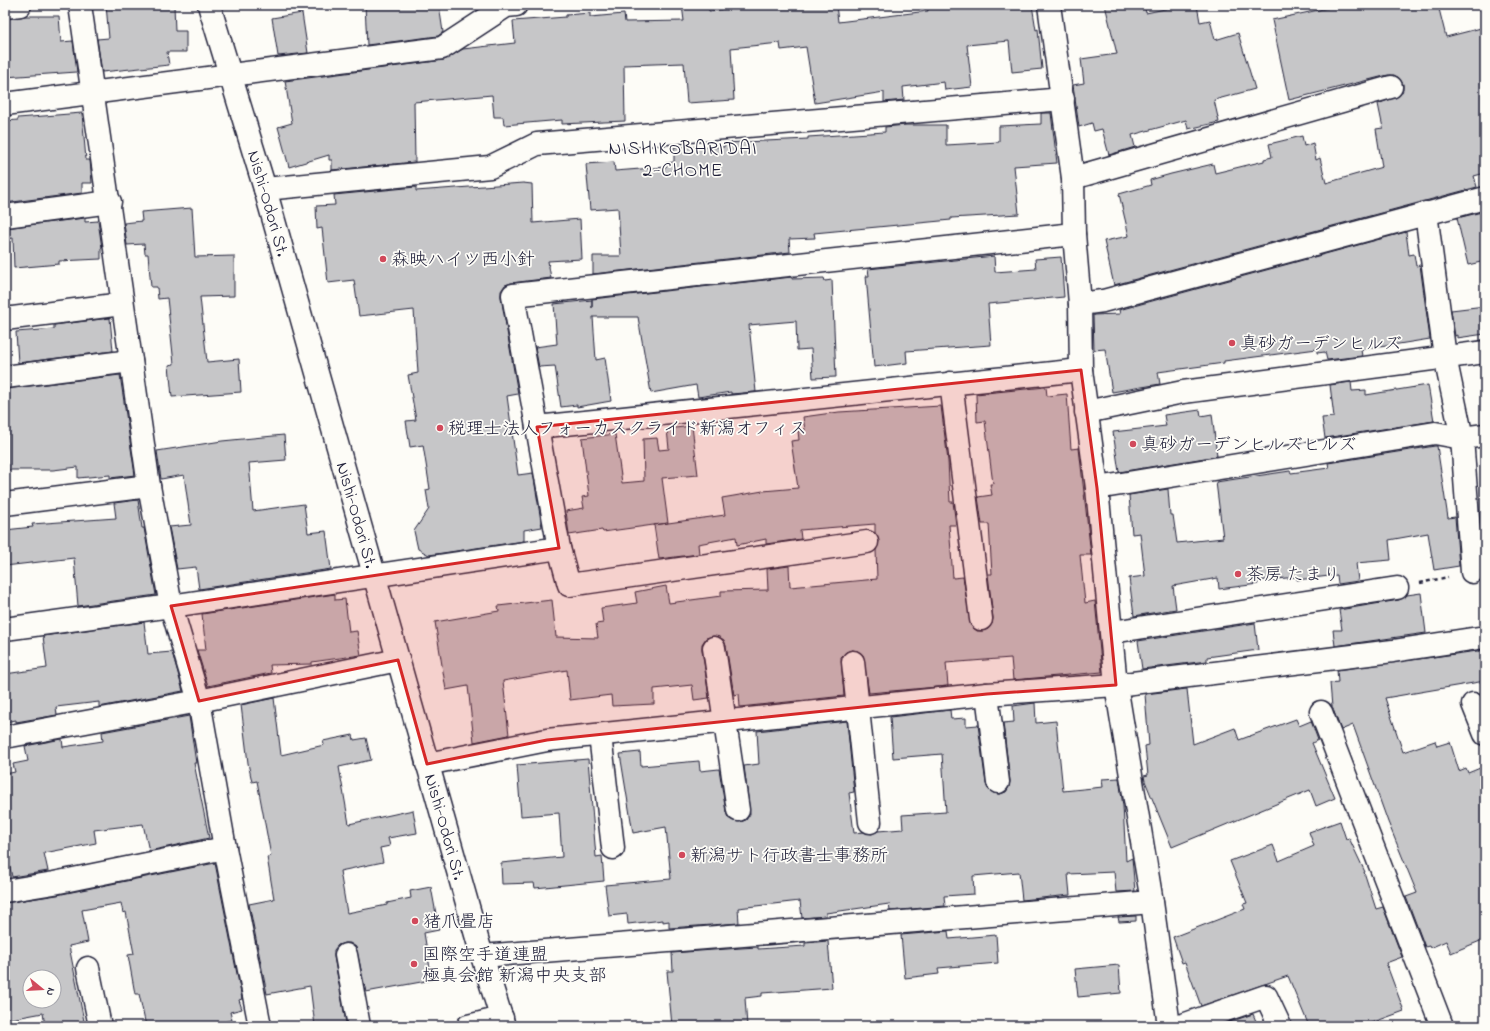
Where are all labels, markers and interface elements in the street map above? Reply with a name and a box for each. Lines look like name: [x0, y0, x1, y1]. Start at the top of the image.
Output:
district label: NISHIKOBARIDAI 2-CHOME: [609, 136, 757, 185]
street label: Nishi-Odori St.: [239, 148, 295, 260]
place label: 森映ハイツ西小針: [391, 248, 535, 274]
marker: 森映ハイツ西小針: [378, 254, 388, 264]
place label: 真砂ガーデンヒルズ: [1240, 332, 1402, 358]
marker: 真砂ガーデンヒルズ: [1227, 338, 1237, 348]
place label: 税理士法人フォーカスクライド新潟オフィス: [448, 417, 807, 443]
marker: 税理士法人フォーカスクライド新潟オフィス: [435, 423, 445, 433]
place label: 真砂ガーデンヒルズヒルズ: [1141, 433, 1356, 459]
marker: 真砂ガーデンヒルズヒルズ: [1128, 439, 1138, 449]
street label: Nishi-Odori St.: [328, 459, 383, 572]
place label: 茶房 たまり: [1246, 563, 1341, 589]
marker: 茶房 たまり: [1233, 569, 1243, 579]
street label: Nishi-Odori St.: [416, 771, 471, 884]
place label: 新潟サト行政書士事務所: [690, 844, 888, 870]
marker: 新潟サト行政書士事務所: [677, 850, 687, 860]
place label: 猪爪畳店: [423, 910, 495, 936]
marker: 猪爪畳店: [410, 916, 420, 926]
place label: 国際空手道連盟 極真会館 新潟中央支部: [422, 943, 607, 990]
marker: 国際空手道連盟 極真会館 新潟中央支部: [409, 959, 419, 969]
north arrow: [22, 969, 62, 1009]
text: N: [42, 986, 59, 998]

